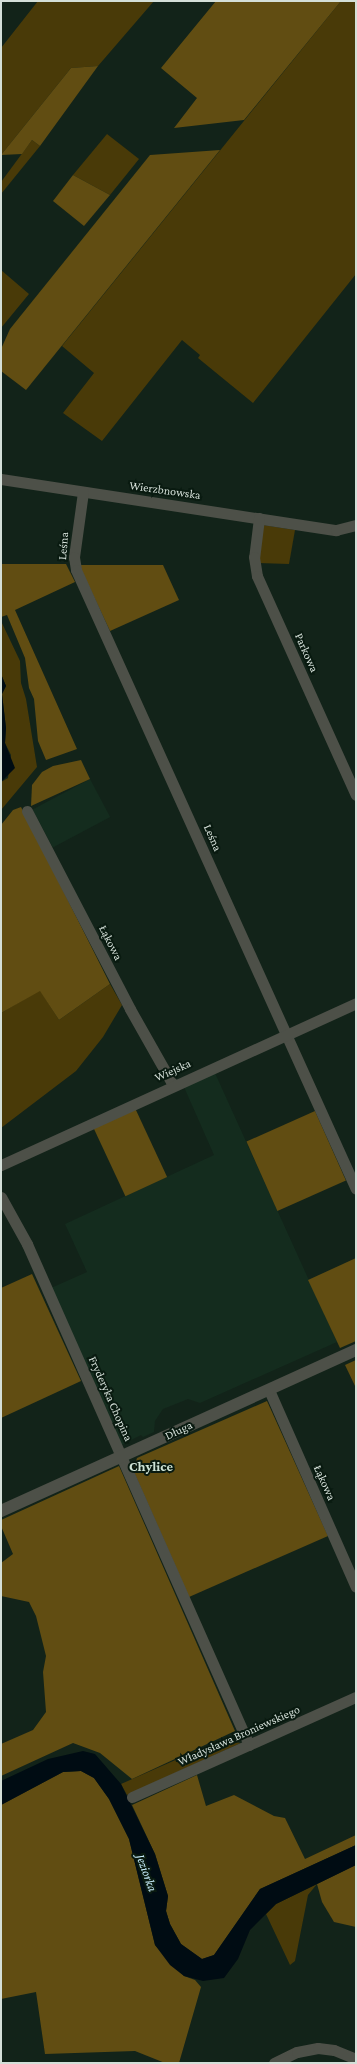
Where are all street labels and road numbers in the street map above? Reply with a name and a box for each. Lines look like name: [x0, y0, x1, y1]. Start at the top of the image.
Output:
street label: Wierzbnowska: [128, 479, 202, 503]
street label: Leśna: [56, 532, 72, 560]
street label: Parkowa: [291, 631, 321, 675]
street label: Leśna: [200, 822, 224, 854]
street label: Łąkowa: [95, 923, 125, 963]
street label: Wiejska: [153, 1057, 193, 1085]
street label: Fryderyka Chopina: [85, 1354, 135, 1444]
street label: Długa: [163, 1418, 195, 1444]
street label: Łąkowa: [310, 1463, 338, 1503]
street label: Władysława Broniewskiego: [176, 1703, 302, 1769]

